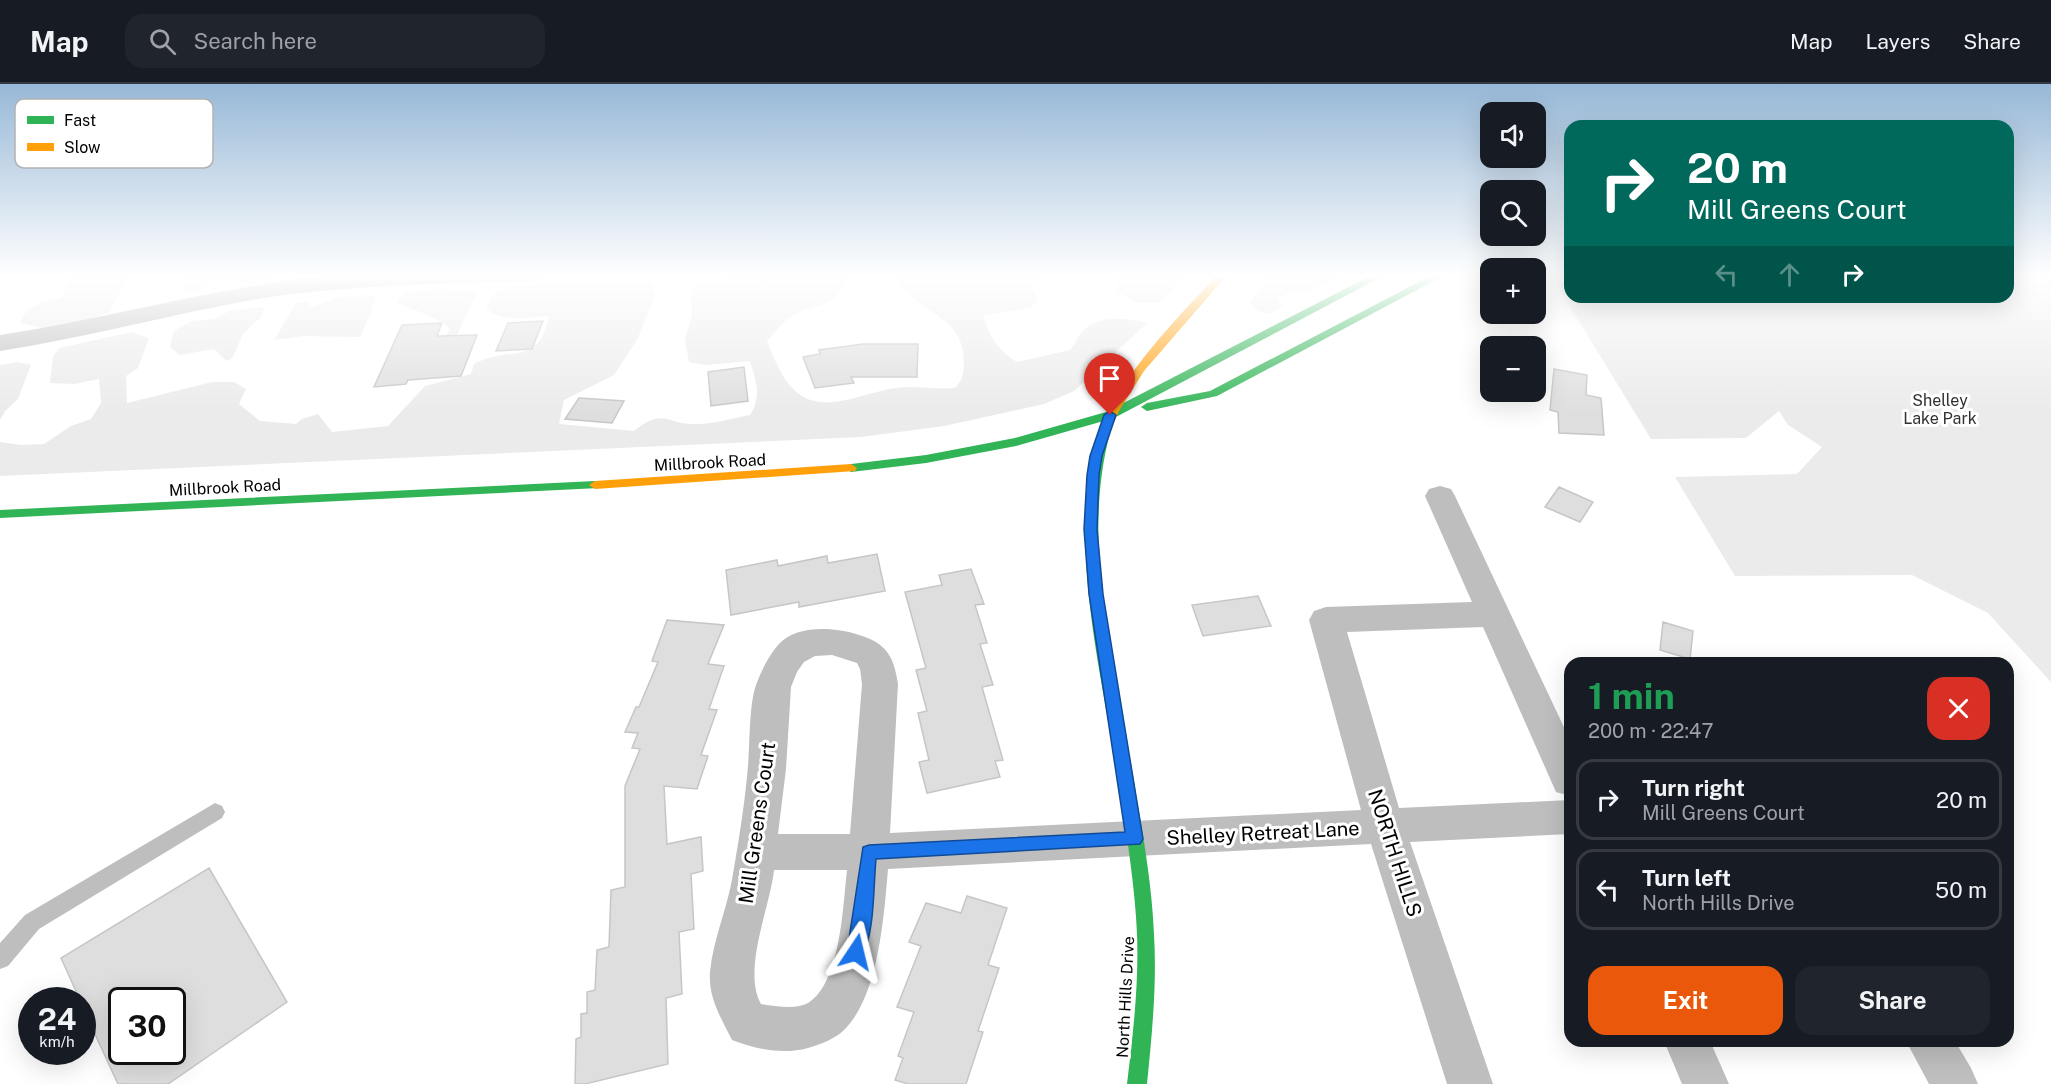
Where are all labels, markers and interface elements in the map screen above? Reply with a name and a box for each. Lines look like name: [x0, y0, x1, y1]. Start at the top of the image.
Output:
search box: [125, 14, 545, 68]
text: Map: [30, 25, 89, 58]
icon: search: [146, 25, 179, 58]
text: Search here: [194, 28, 317, 54]
text: Map: [1790, 29, 1833, 54]
text: Layers: [1866, 29, 1930, 54]
text: Share: [1963, 29, 2021, 54]
legend: [15, 99, 213, 168]
map controls: [1480, 102, 1546, 402]
button: sound: [1480, 102, 1546, 168]
text: Fast: [64, 111, 96, 130]
text: Slow: [64, 138, 101, 157]
text: 20 m: [1687, 143, 1788, 192]
icon: right: [1588, 144, 1666, 222]
button: search: [1480, 180, 1546, 246]
text: Mill Greens Court: [1687, 193, 1907, 225]
button: +: [1480, 258, 1546, 324]
icon: left: [1710, 258, 1743, 291]
icon: ahead: [1773, 258, 1806, 291]
icon: right: [1836, 258, 1869, 291]
button: −: [1480, 336, 1546, 402]
pin: [1084, 353, 1135, 415]
icon: arrive: [1093, 362, 1126, 395]
park label: Shelley Lake Park: [1903, 391, 1977, 428]
street label: Millbrook Road: [654, 450, 767, 475]
street label: Millbrook Road: [169, 475, 282, 500]
text: 1 min: [1588, 675, 1675, 717]
button: close: [1927, 677, 1990, 740]
text: 200 m · 22:47: [1588, 719, 1713, 743]
street label: Mill Greens Court: [734, 741, 780, 905]
text: Turn right: [1642, 775, 1745, 801]
icon: right: [1591, 783, 1624, 816]
street label: NORTH HILLS: [1363, 786, 1427, 920]
text: 20 m: [1936, 787, 1987, 813]
text: Mill Greens Court: [1642, 801, 1805, 825]
street label: Shelley Retreat Lane: [1166, 816, 1360, 850]
text: Turn left: [1642, 865, 1731, 891]
icon: left: [1591, 873, 1624, 906]
text: 50 m: [1935, 877, 1987, 903]
text: North Hills Drive: [1642, 891, 1795, 915]
position arrow: [824, 920, 888, 984]
street label: North Hills Drive: [1113, 936, 1138, 1059]
button: Exit: [1588, 966, 1783, 1035]
button: Share: [1795, 966, 1990, 1035]
speed limit sign: 30: [108, 987, 186, 1065]
text: 24: [38, 1001, 76, 1037]
text: km/h: [39, 1033, 75, 1050]

